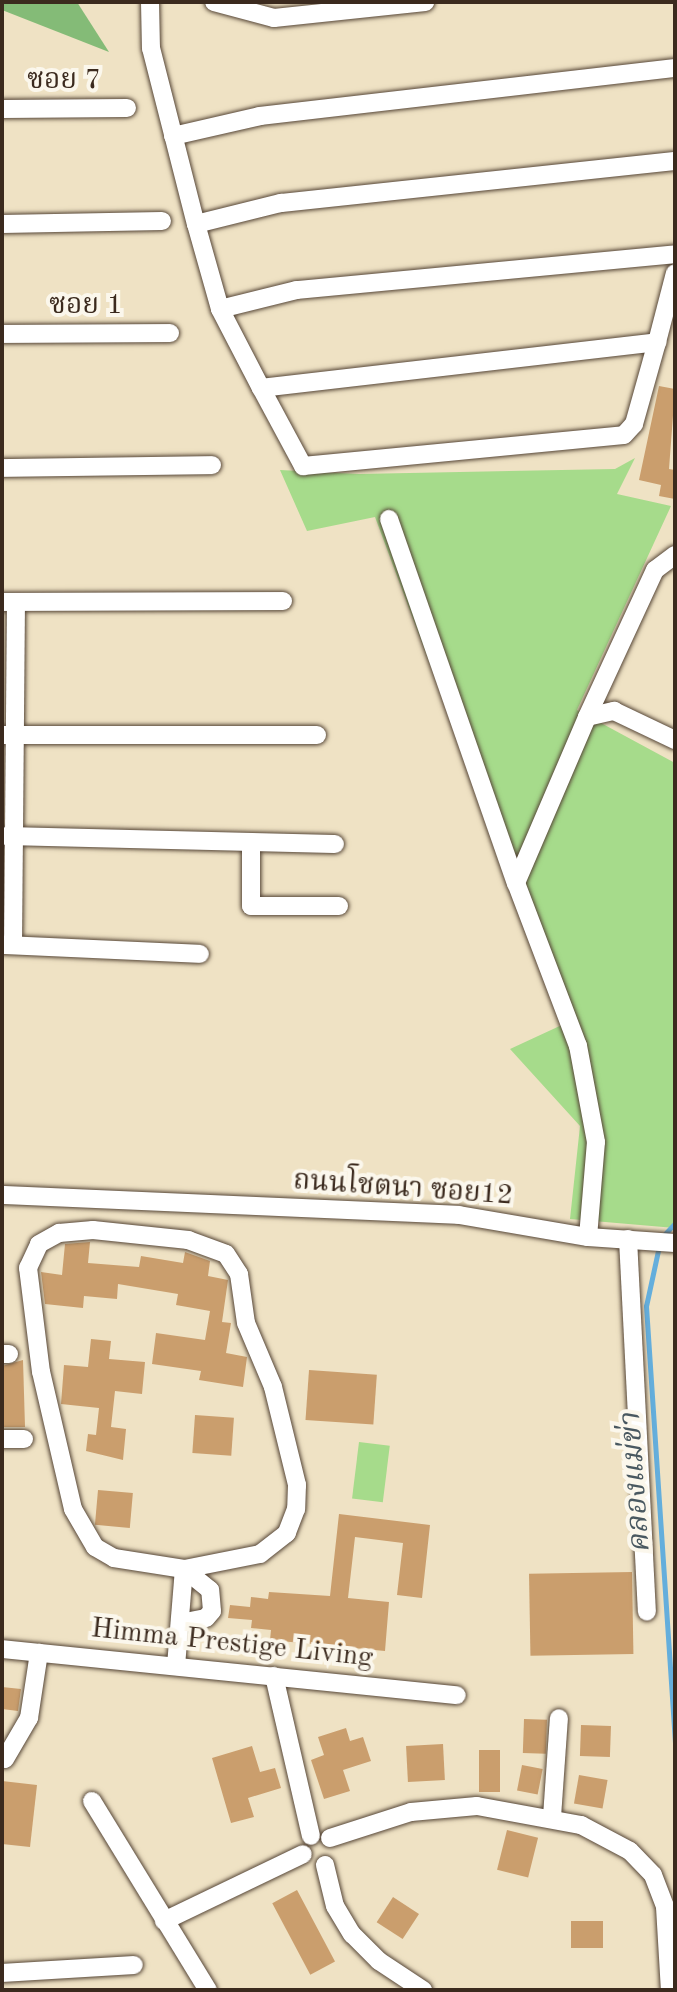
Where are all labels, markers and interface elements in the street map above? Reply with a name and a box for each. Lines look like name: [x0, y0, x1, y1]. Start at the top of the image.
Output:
street label: ซอย 7: [27, 64, 101, 98]
street label: ซอย 1: [49, 289, 123, 323]
street label: ถนนโชตนา ซอย12: [292, 1165, 514, 1213]
water label: คลองแม่ข่า: [613, 1412, 659, 1554]
street label: Himma Prestige Living: [89, 1612, 375, 1676]

